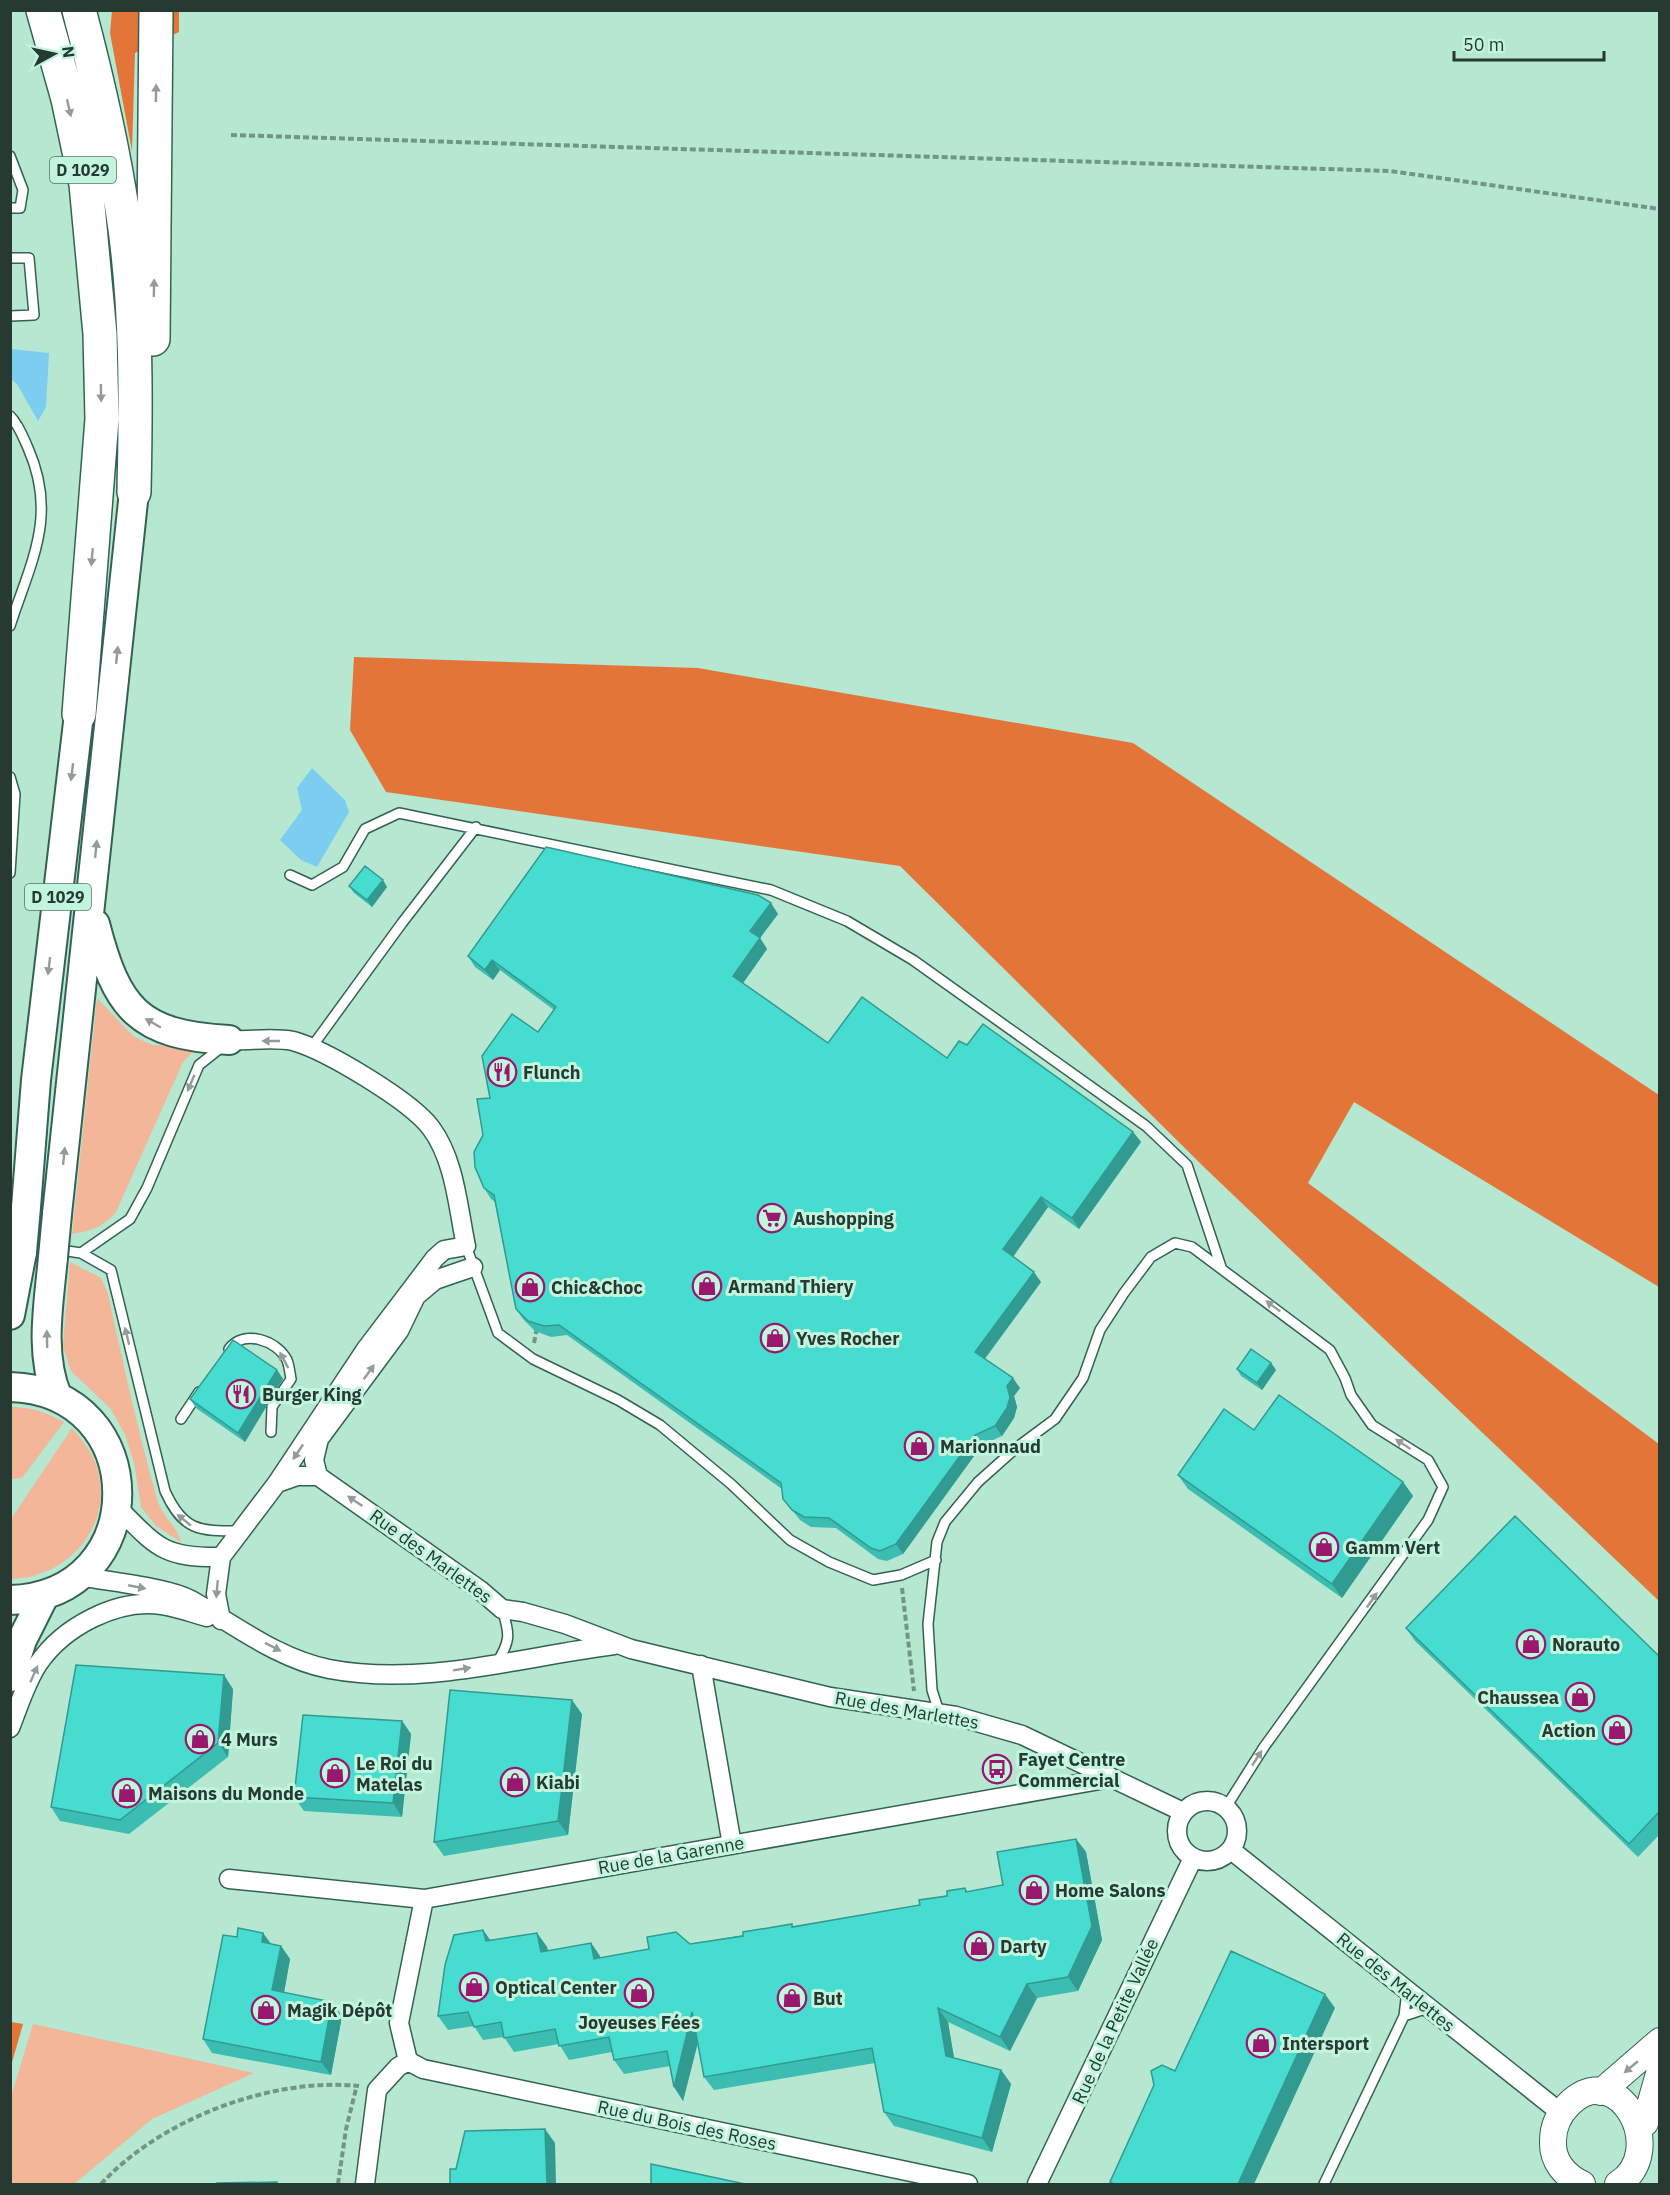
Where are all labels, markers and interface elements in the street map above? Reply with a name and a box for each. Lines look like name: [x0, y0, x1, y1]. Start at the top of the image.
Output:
north arrow: [24, 24, 84, 84]
scale bar: [1454, 24, 1604, 62]
text: 50 m: [1463, 33, 1505, 56]
text: N: [58, 45, 80, 59]
one-way arrow: [151, 84, 161, 103]
one-way arrow: [65, 98, 75, 117]
road number: D 1029: [50, 157, 116, 183]
one-way arrow: [149, 279, 158, 298]
one-way arrow: [96, 383, 106, 402]
one-way arrow: [87, 548, 97, 567]
one-way arrow: [112, 645, 122, 664]
one-way arrow: [68, 763, 77, 782]
one-way arrow: [91, 839, 101, 858]
road number: D 1029: [25, 884, 91, 910]
one-way arrow: [45, 956, 54, 975]
one-way arrow: [144, 1018, 161, 1028]
one-way arrow: [261, 1036, 280, 1046]
restaurant icon: Flunch: [486, 1056, 518, 1088]
place label: Flunch: [523, 1061, 580, 1084]
one-way arrow: [186, 1074, 195, 1092]
one-way arrow: [59, 1146, 69, 1165]
supermarket icon: Aushopping: [756, 1202, 788, 1234]
place label: Aushopping: [793, 1207, 894, 1230]
shop icon: Armand Thiery: [691, 1270, 723, 1302]
shop icon: Chic&Choc: [514, 1271, 546, 1303]
place label: Armand Thiery: [728, 1275, 854, 1298]
place label: Chic&Choc: [551, 1276, 643, 1299]
one-way arrow: [1265, 1300, 1281, 1312]
shop icon: Yves Rocher: [759, 1322, 791, 1354]
one-way arrow: [121, 1327, 131, 1346]
place label: Yves Rocher: [796, 1327, 899, 1350]
one-way arrow: [42, 1330, 52, 1349]
one-way arrow: [279, 1351, 289, 1368]
one-way arrow: [362, 1364, 374, 1379]
restaurant icon: Burger King: [225, 1378, 257, 1410]
place label: Burger King: [262, 1383, 362, 1406]
shop icon: Marionnaud: [903, 1430, 935, 1462]
place label: Marionnaud: [940, 1435, 1041, 1458]
one-way arrow: [1395, 1439, 1411, 1450]
one-way arrow: [293, 1444, 304, 1460]
one-way arrow: [347, 1495, 363, 1507]
street label: Rue des Marlettes: [365, 1504, 497, 1608]
one-way arrow: [176, 1513, 192, 1526]
shop icon: Gamm Vert: [1308, 1531, 1340, 1563]
place label: Gamm Vert: [1345, 1536, 1440, 1559]
one-way arrow: [212, 1579, 222, 1598]
one-way arrow: [128, 1583, 147, 1592]
one-way arrow: [1366, 1593, 1378, 1609]
shop icon: Norauto: [1515, 1628, 1547, 1660]
place label: Norauto: [1552, 1633, 1620, 1656]
one-way arrow: [264, 1642, 281, 1652]
one-way arrow: [453, 1664, 472, 1673]
one-way arrow: [29, 1665, 39, 1683]
shop icon: Chaussea: [1564, 1681, 1596, 1713]
street label: Rue des Marlettes: [833, 1686, 981, 1734]
place label: Chaussea: [1477, 1686, 1559, 1709]
shop icon: Action: [1601, 1714, 1633, 1746]
place label: Action: [1541, 1719, 1596, 1742]
shop icon: 4 Murs: [184, 1723, 216, 1755]
place label: 4 Murs: [221, 1728, 278, 1751]
place label: Fayet Centre Commercial: [1018, 1748, 1125, 1792]
one-way arrow: [1252, 1750, 1263, 1766]
place label: Le Roi du Matelas: [356, 1752, 433, 1796]
bus stop icon: Fayet Centre Commercial: [981, 1753, 1013, 1785]
shop icon: Le Roi du Matelas: [319, 1757, 351, 1789]
shop icon: Kiabi: [499, 1766, 531, 1798]
place label: Kiabi: [536, 1771, 580, 1794]
shop icon: Maisons du Monde: [111, 1777, 143, 1809]
place label: Maisons du Monde: [148, 1782, 304, 1805]
street label: Rue de la Garenne: [596, 1831, 746, 1879]
shop icon: Home Salons: [1018, 1874, 1050, 1906]
place label: Home Salons: [1055, 1879, 1166, 1902]
street label: Rue des Marlettes: [1332, 1927, 1460, 2037]
shop icon: Darty: [963, 1930, 995, 1962]
street label: Rue de la Petite Vallée: [1066, 1934, 1164, 2108]
place label: Darty: [1000, 1935, 1047, 1958]
shop icon: Optical Center: [458, 1971, 490, 2003]
place label: Optical Center: [495, 1976, 617, 1999]
shop icon: Joyeuses Fées: [623, 1977, 655, 2009]
shop icon: But: [776, 1982, 808, 2014]
place label: But: [813, 1987, 843, 2010]
shop icon: Magik Dépôt: [250, 1994, 282, 2026]
place label: Magik Dépôt: [287, 1999, 392, 2022]
place label: Joyeuses Fées: [578, 2011, 700, 2034]
shop icon: Intersport: [1245, 2027, 1277, 2059]
place label: Intersport: [1282, 2032, 1369, 2055]
one-way arrow: [1624, 2060, 1639, 2073]
street label: Rue du Bois des Roses: [595, 2095, 779, 2155]

